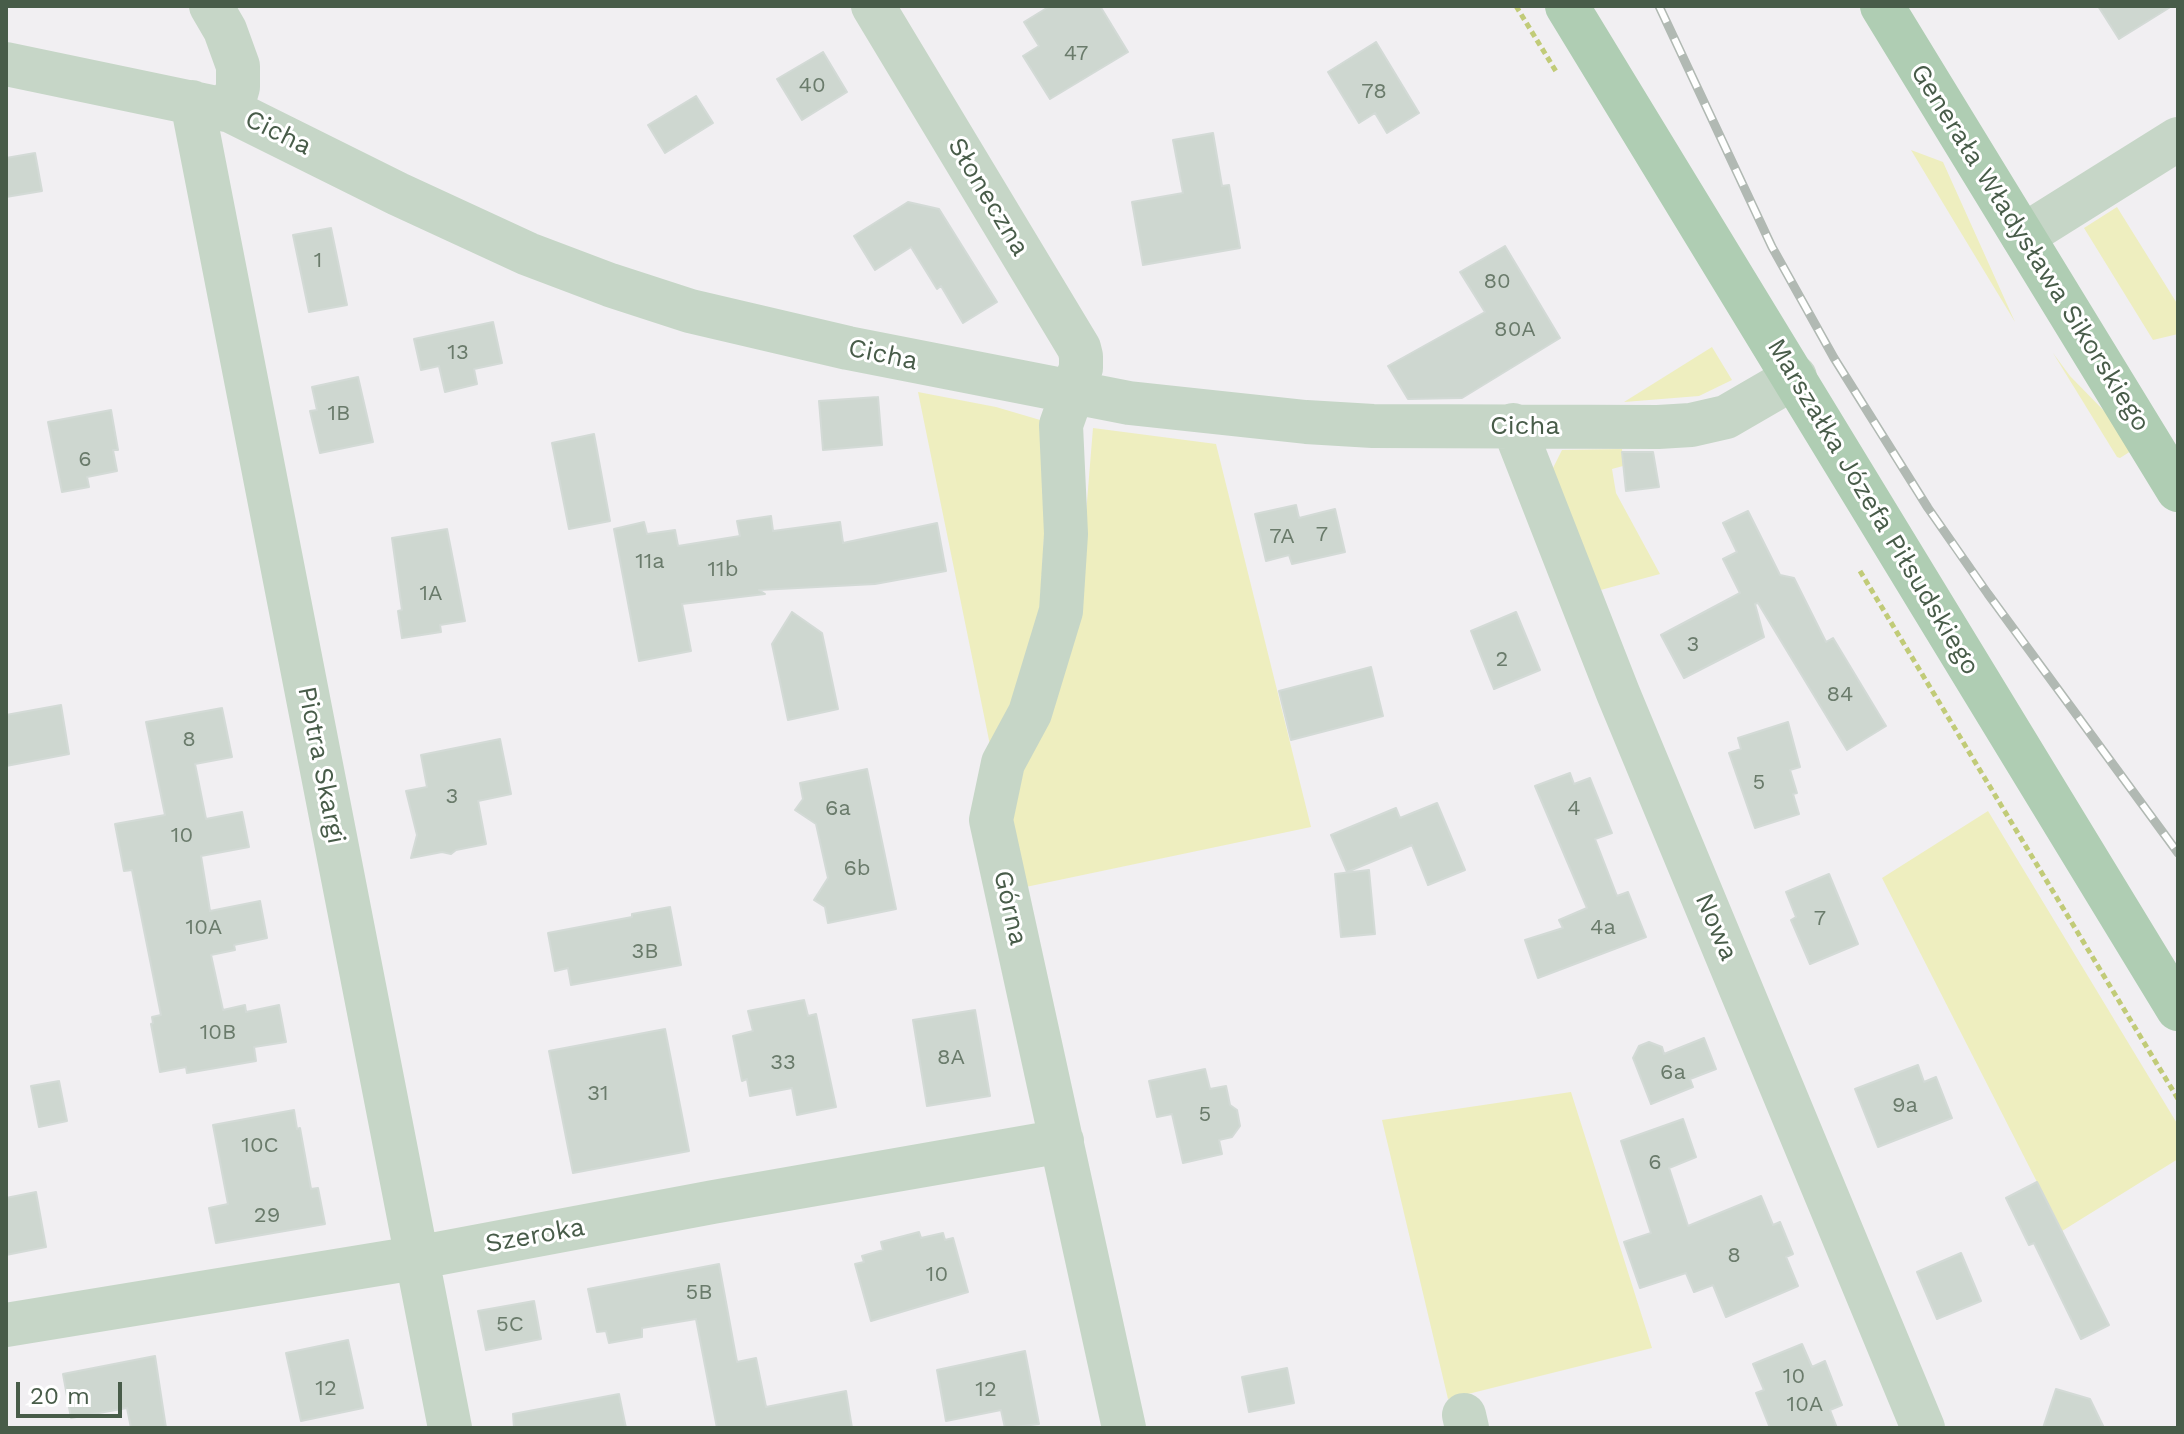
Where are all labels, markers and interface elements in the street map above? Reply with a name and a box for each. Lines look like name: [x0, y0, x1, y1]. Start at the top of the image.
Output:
house number: 47: [1064, 41, 1088, 67]
street label: Generała Władysława Sikorskiego: [1904, 58, 2156, 438]
house number: 40: [798, 73, 826, 99]
house number: 78: [1361, 79, 1387, 105]
street label: Cicha: [240, 104, 316, 162]
street label: Słoneczna: [941, 132, 1035, 262]
house number: 1: [314, 248, 322, 274]
house number: 80: [1483, 269, 1511, 295]
house number: 80A: [1494, 317, 1536, 343]
street label: Cicha: [845, 332, 921, 378]
street label: Marszałka Józefa Piłsudskiego: [1760, 333, 1986, 681]
house number: 13: [447, 340, 469, 366]
house number: 1B: [328, 401, 350, 427]
street label: Cicha: [1490, 410, 1560, 442]
house number: 6: [78, 447, 92, 473]
house number: 7: [1316, 522, 1328, 548]
house number: 7A: [1269, 524, 1295, 550]
house number: 11a: [635, 549, 665, 575]
house number: 11b: [708, 557, 738, 583]
house number: 1A: [419, 581, 443, 607]
house number: 3: [1687, 632, 1699, 658]
house number: 2: [1496, 647, 1508, 673]
house number: 84: [1827, 682, 1853, 708]
street label: Piotra Skargi: [290, 684, 352, 846]
house number: 8: [182, 727, 196, 753]
house number: 5: [1753, 770, 1765, 796]
house number: 3: [446, 784, 458, 810]
house number: 6a: [825, 796, 851, 822]
house number: 4: [1567, 796, 1581, 822]
house number: 10: [171, 823, 193, 849]
house number: 6b: [843, 856, 871, 882]
street label: Górna: [986, 868, 1034, 948]
street label: Nowa: [1688, 889, 1744, 965]
house number: 7: [1814, 906, 1826, 932]
house number: 10A: [186, 915, 222, 941]
house number: 4a: [1590, 915, 1616, 941]
house number: 3B: [631, 939, 659, 965]
house number: 10B: [200, 1020, 236, 1046]
house number: 8A: [937, 1045, 965, 1071]
house number: 33: [770, 1050, 796, 1076]
house number: 6a: [1660, 1060, 1686, 1086]
house number: 31: [587, 1081, 609, 1107]
house number: 9a: [1892, 1093, 1918, 1119]
house number: 5: [1199, 1102, 1211, 1128]
house number: 10C: [241, 1133, 279, 1159]
house number: 6: [1648, 1150, 1662, 1176]
house number: 29: [254, 1203, 280, 1229]
street label: Szeroka: [483, 1212, 587, 1260]
house number: 8: [1727, 1243, 1741, 1269]
house number: 10: [926, 1262, 948, 1288]
house number: 5B: [685, 1280, 713, 1306]
house number: 5C: [496, 1312, 524, 1338]
house number: 10: [1783, 1364, 1805, 1390]
scale bar: [20, 1366, 126, 1416]
house number: 12: [315, 1376, 337, 1402]
house number: 12: [975, 1377, 997, 1403]
text: 20 m: [30, 1382, 90, 1410]
house number: 10A: [1787, 1392, 1823, 1418]

